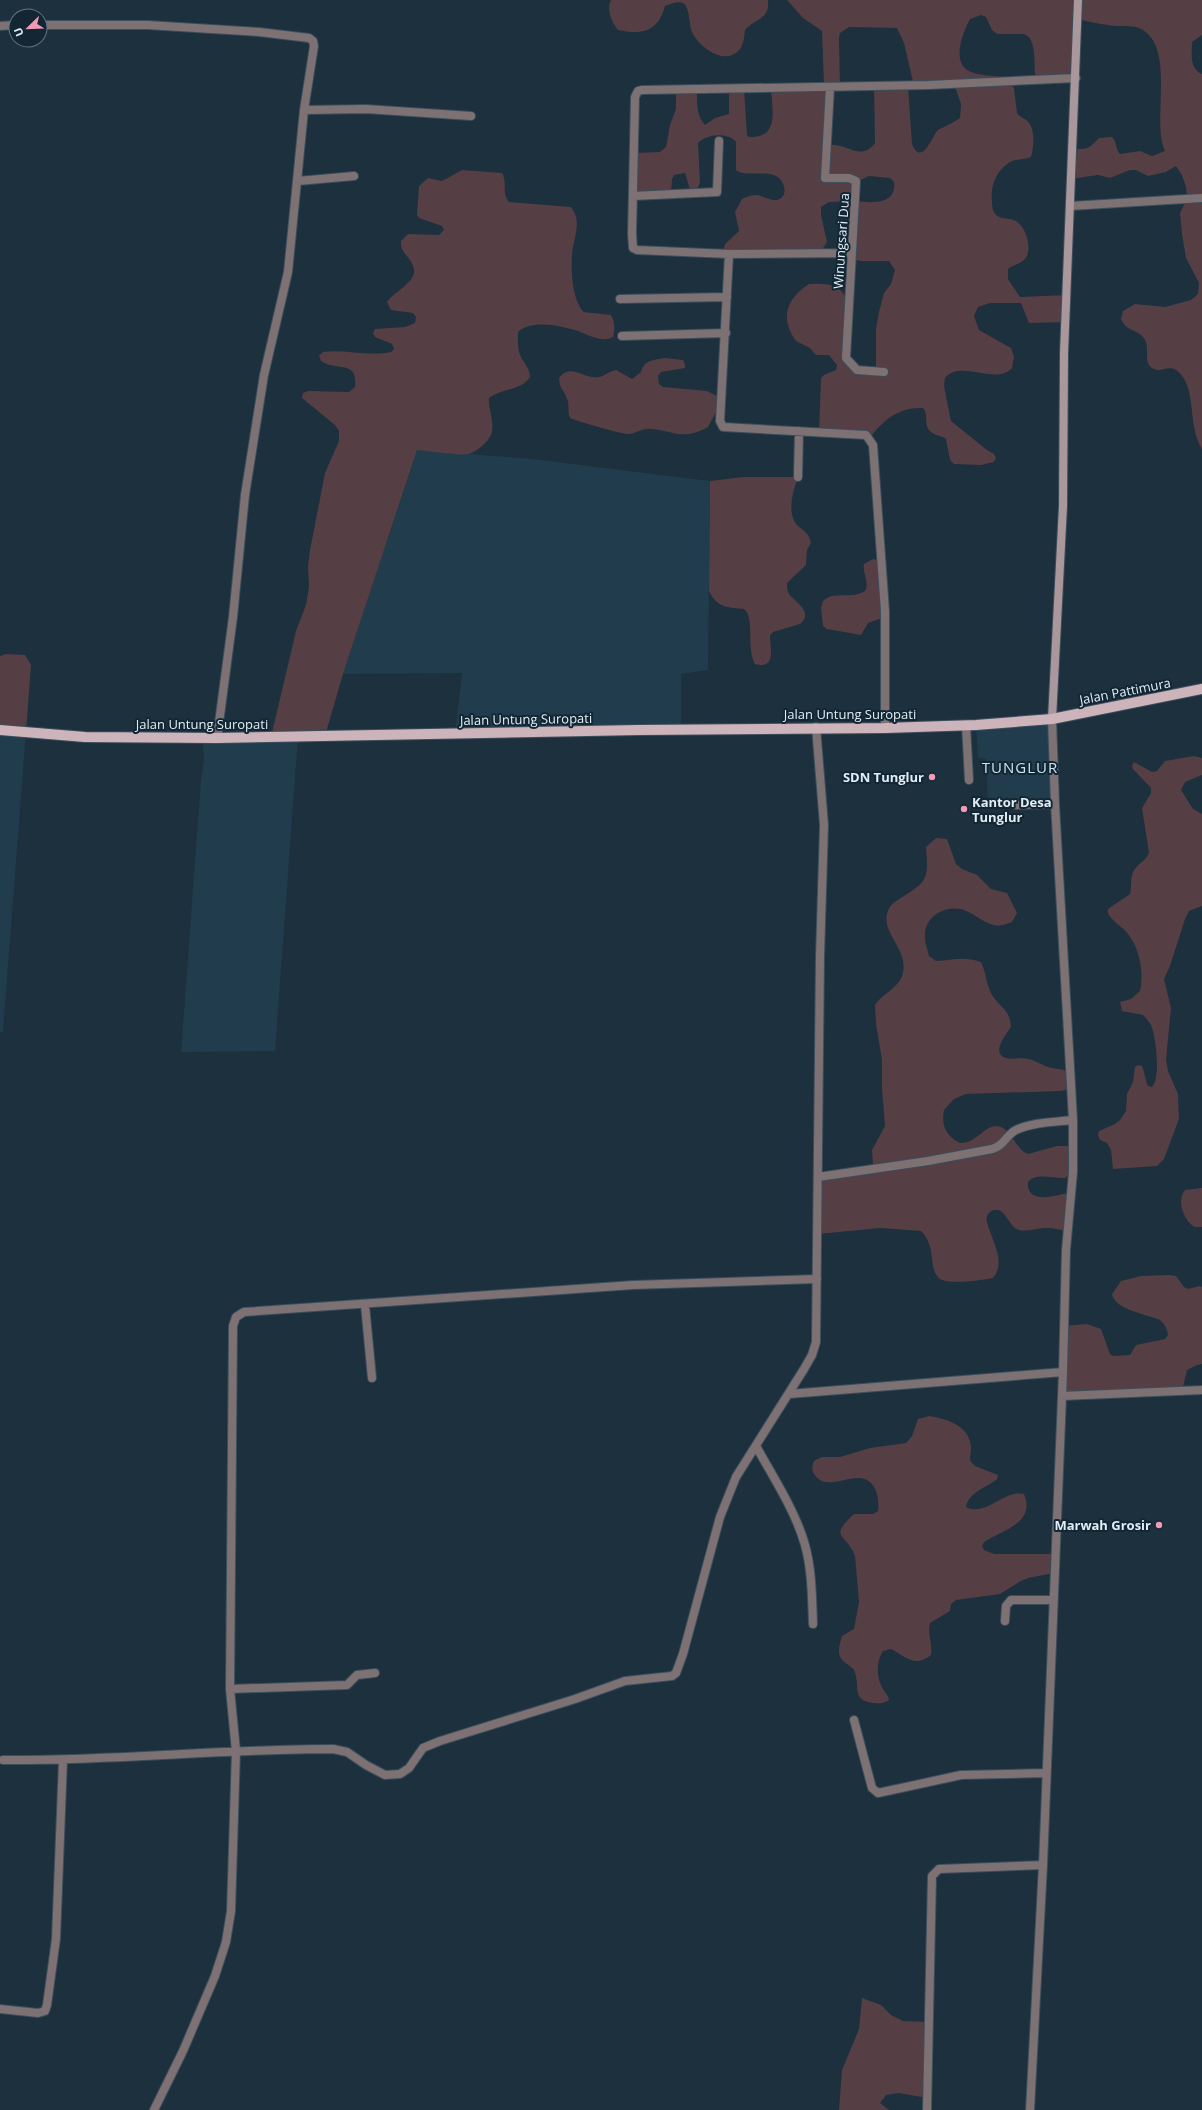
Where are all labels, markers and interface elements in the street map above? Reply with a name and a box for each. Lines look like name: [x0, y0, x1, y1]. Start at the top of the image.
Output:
north arrow: [8, 8, 48, 48]
text: U: [10, 25, 27, 39]
street label: Winungsari Dua: [829, 192, 853, 290]
street label: Jalan Pattimura: [1076, 673, 1172, 709]
street label: Jalan Untung Suropati: [782, 705, 916, 723]
street label: Jalan Untung Suropati: [458, 709, 592, 729]
street label: Jalan Untung Suropati: [134, 715, 268, 733]
district label: TUNGLUR: [982, 757, 1058, 777]
place label: SDN Tunglur: [843, 768, 924, 786]
marker: SDN Tunglur: [927, 772, 937, 782]
place label: Kantor Desa Tunglur: [972, 793, 1052, 826]
marker: Kantor Desa Tunglur: [959, 804, 969, 814]
place label: Marwah Grosir: [1054, 1516, 1151, 1534]
marker: Marwah Grosir: [1154, 1520, 1164, 1530]

